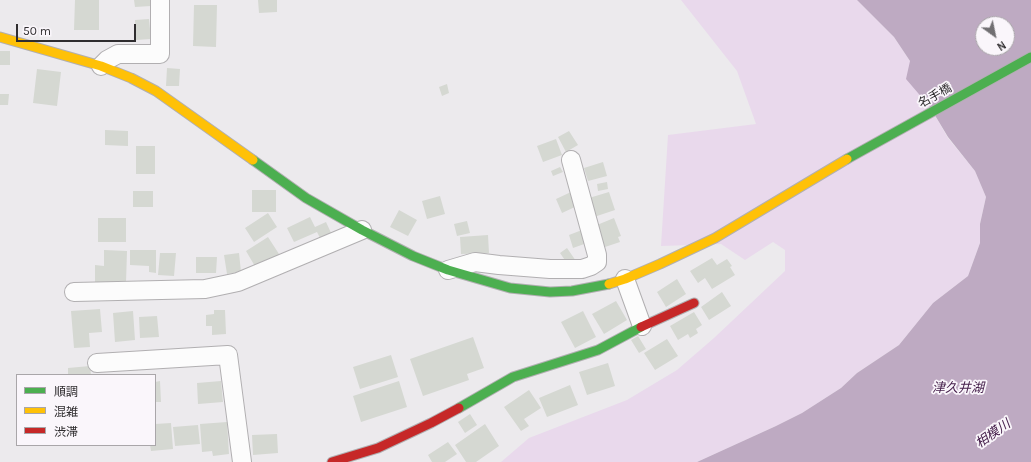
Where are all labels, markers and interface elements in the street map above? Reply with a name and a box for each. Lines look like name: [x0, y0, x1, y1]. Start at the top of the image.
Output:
scale bar: [18, 16, 138, 42]
north arrow: [975, 16, 1015, 56]
text: 50 m: [23, 24, 51, 38]
text: N: [994, 38, 1008, 53]
street label: 名手橋: [916, 81, 954, 111]
legend: [16, 374, 156, 446]
water label: 津久井湖: [932, 380, 984, 396]
text: 順調: [54, 385, 78, 399]
text: 混雑: [54, 405, 78, 419]
water label: 相模川: [973, 416, 1013, 452]
text: 渋滞: [54, 425, 78, 439]

